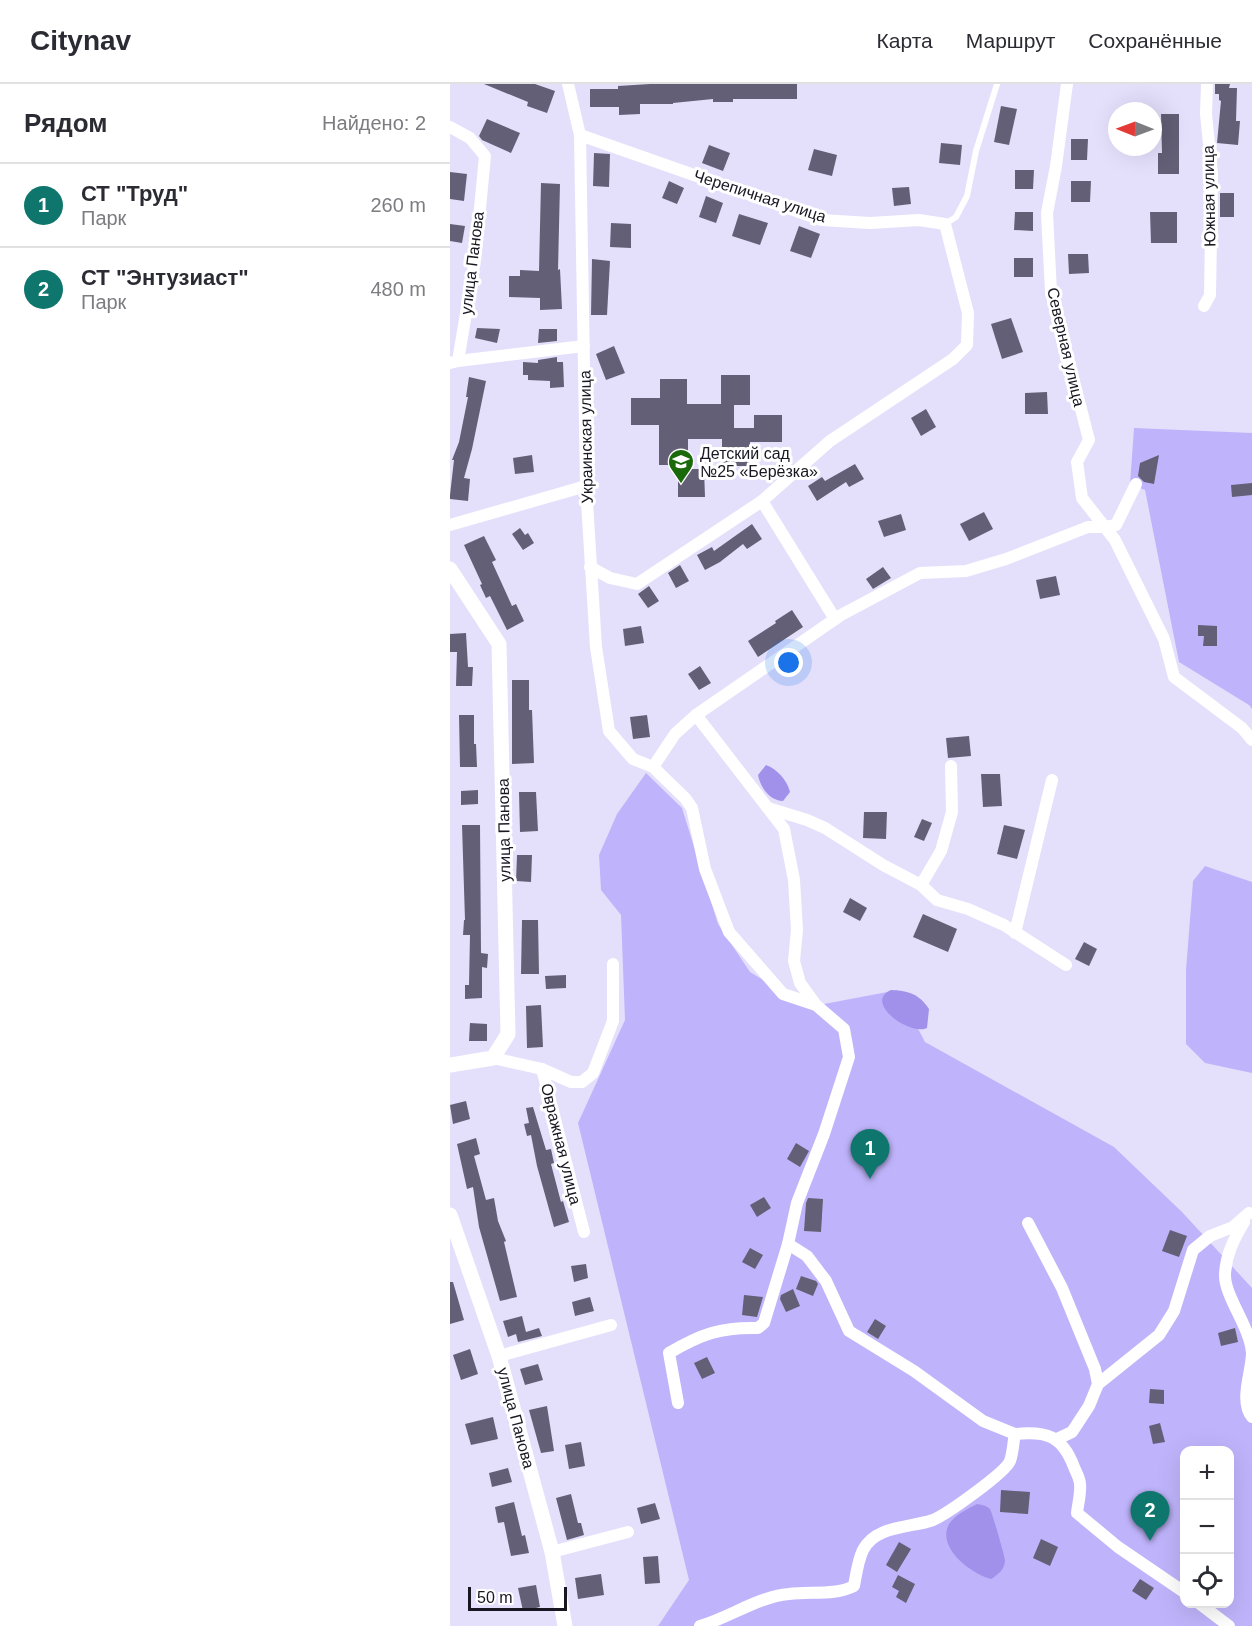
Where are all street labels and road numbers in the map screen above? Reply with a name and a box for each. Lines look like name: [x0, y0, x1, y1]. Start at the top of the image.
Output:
street label: Южная улица: [1200, 145, 1218, 247]
street label: Черепичная улица: [692, 167, 828, 225]
street label: улица Панова: [457, 210, 487, 316]
street label: Северная улица: [1044, 286, 1088, 408]
street label: Украинская улица: [576, 370, 596, 504]
street label: улица Панова: [495, 778, 513, 882]
street label: Овражная улица: [538, 1082, 584, 1206]
street label: улица Панова: [494, 1366, 538, 1470]

